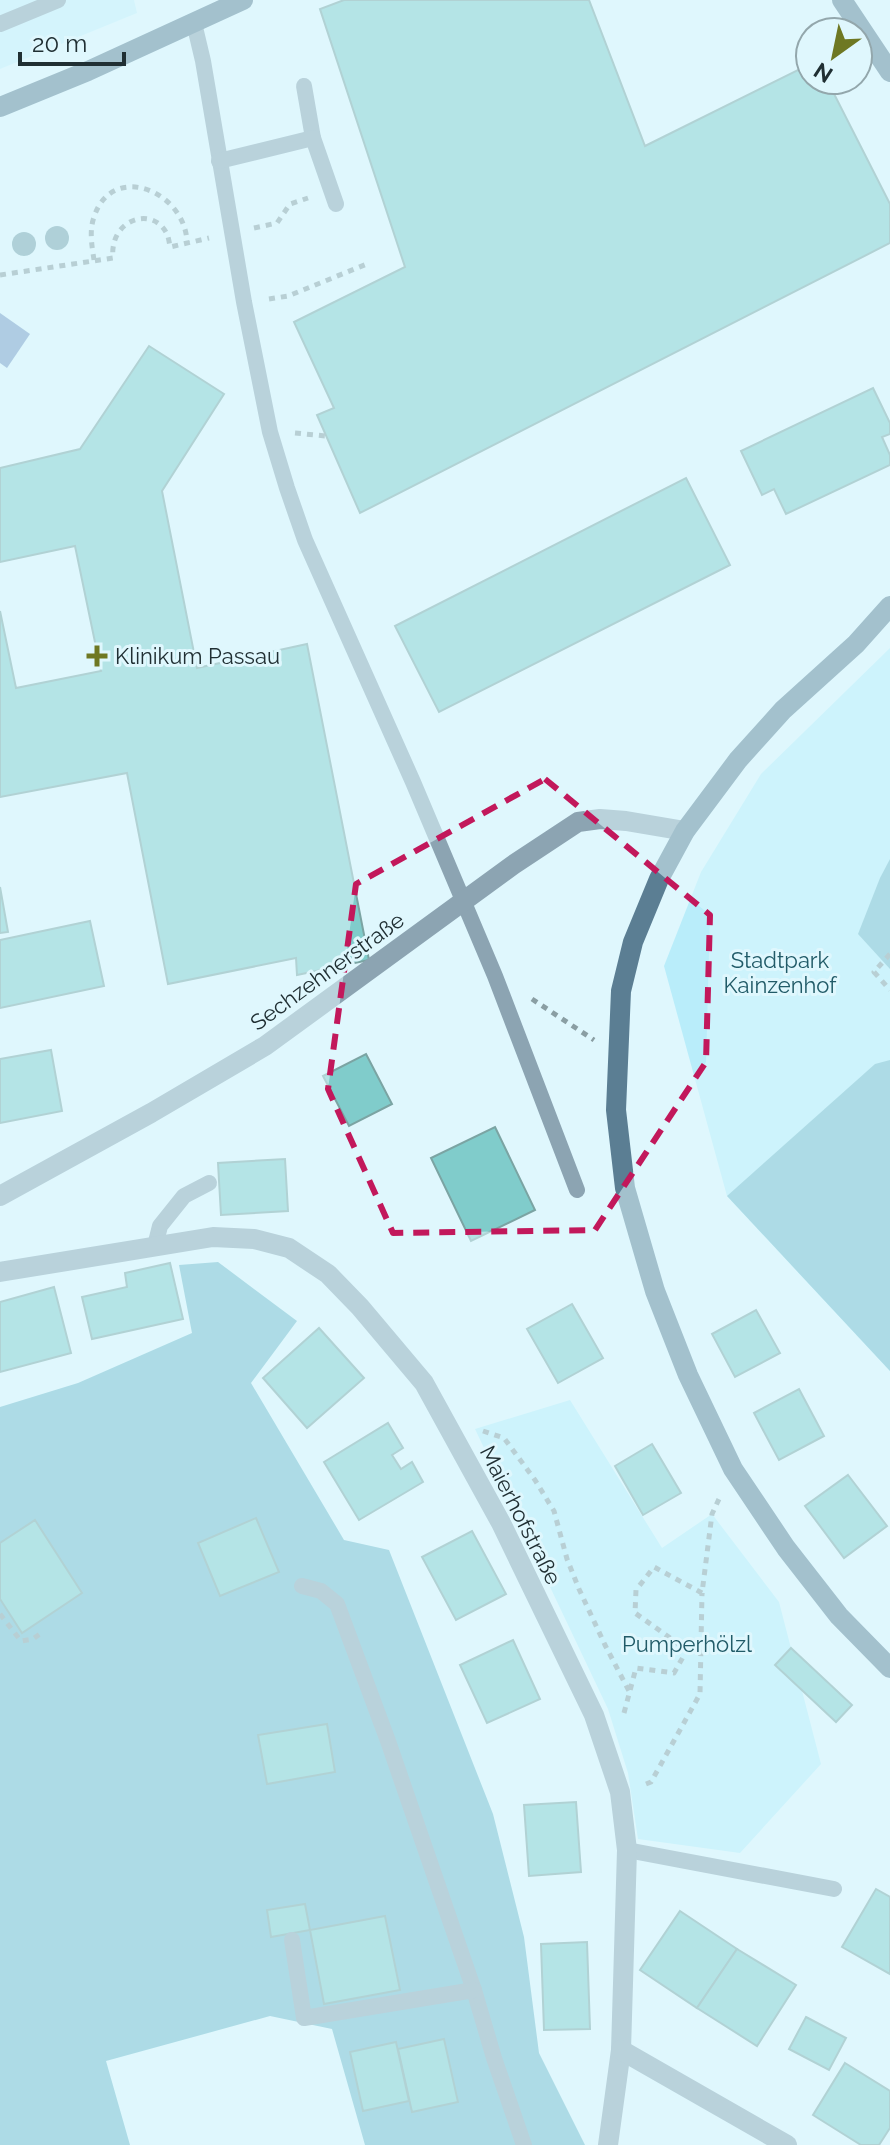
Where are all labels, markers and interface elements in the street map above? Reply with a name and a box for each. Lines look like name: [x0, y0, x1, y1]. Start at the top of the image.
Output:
scale bar: [20, 16, 124, 66]
north arrow: [794, 16, 874, 96]
text: 20 m: [32, 29, 87, 58]
text: N: [809, 57, 837, 88]
place label: Klinikum Passau: [115, 643, 280, 669]
marker: Klinikum Passau: [86, 645, 108, 667]
street label: Sechzehnerstraße: [245, 906, 409, 1035]
park label: Stadtpark Kainzenhof: [723, 947, 837, 998]
street label: Maierhofstraße: [475, 1441, 567, 1589]
park label: Pumperhölzl: [622, 1631, 752, 1657]

